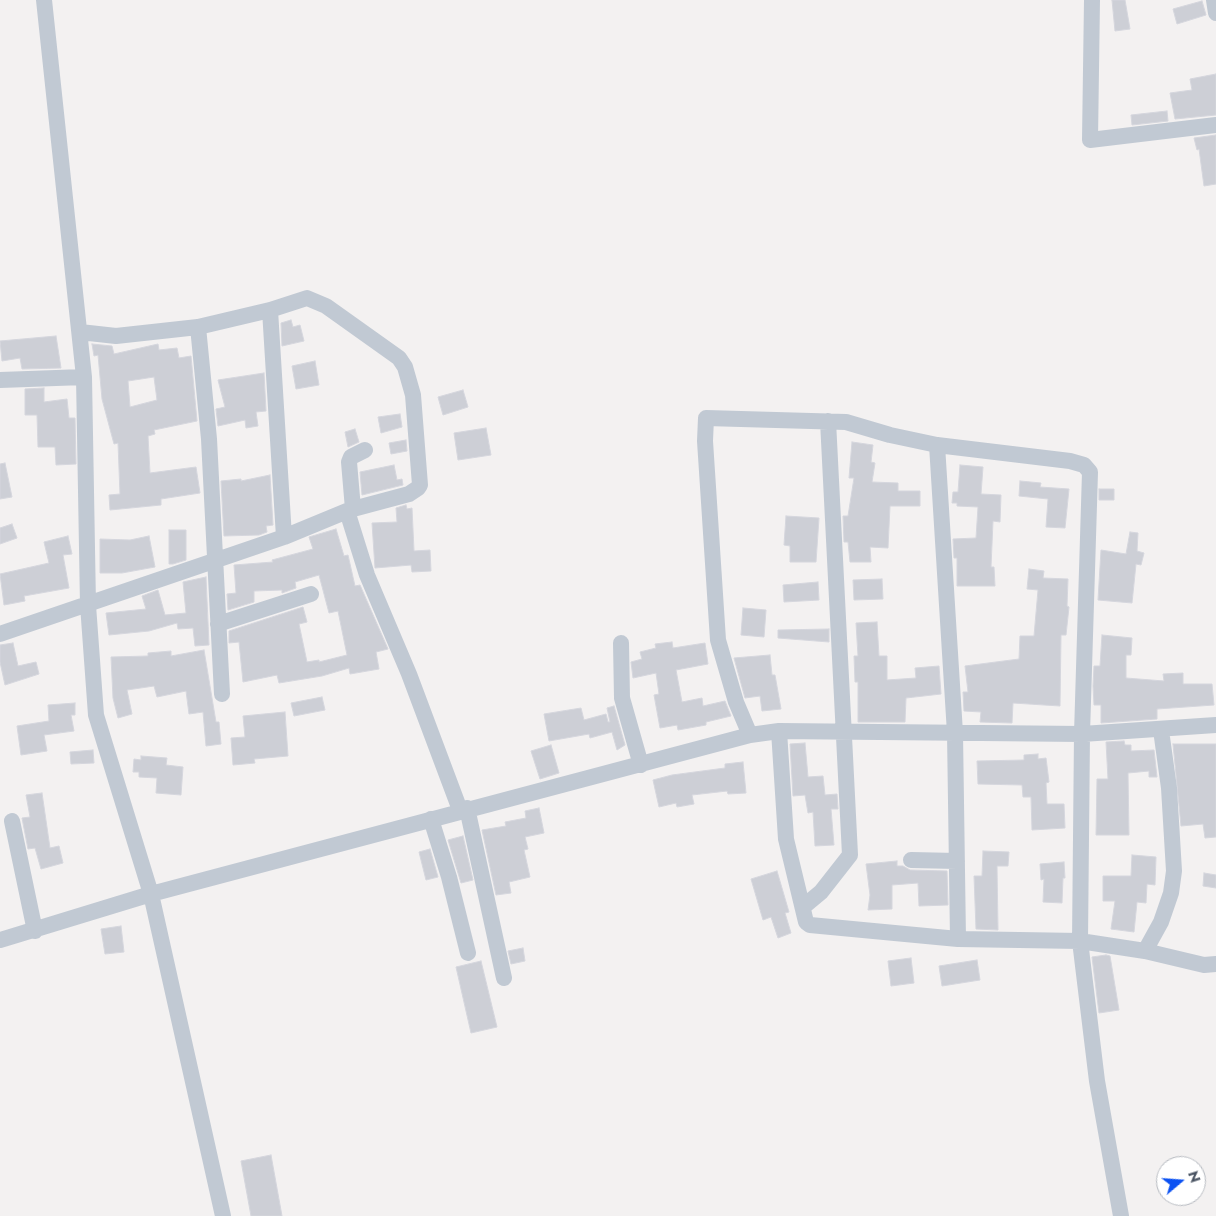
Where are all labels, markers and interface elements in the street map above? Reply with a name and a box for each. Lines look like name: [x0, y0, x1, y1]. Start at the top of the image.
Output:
north arrow: [1156, 1156, 1206, 1206]
text: N: [1183, 1168, 1206, 1185]

